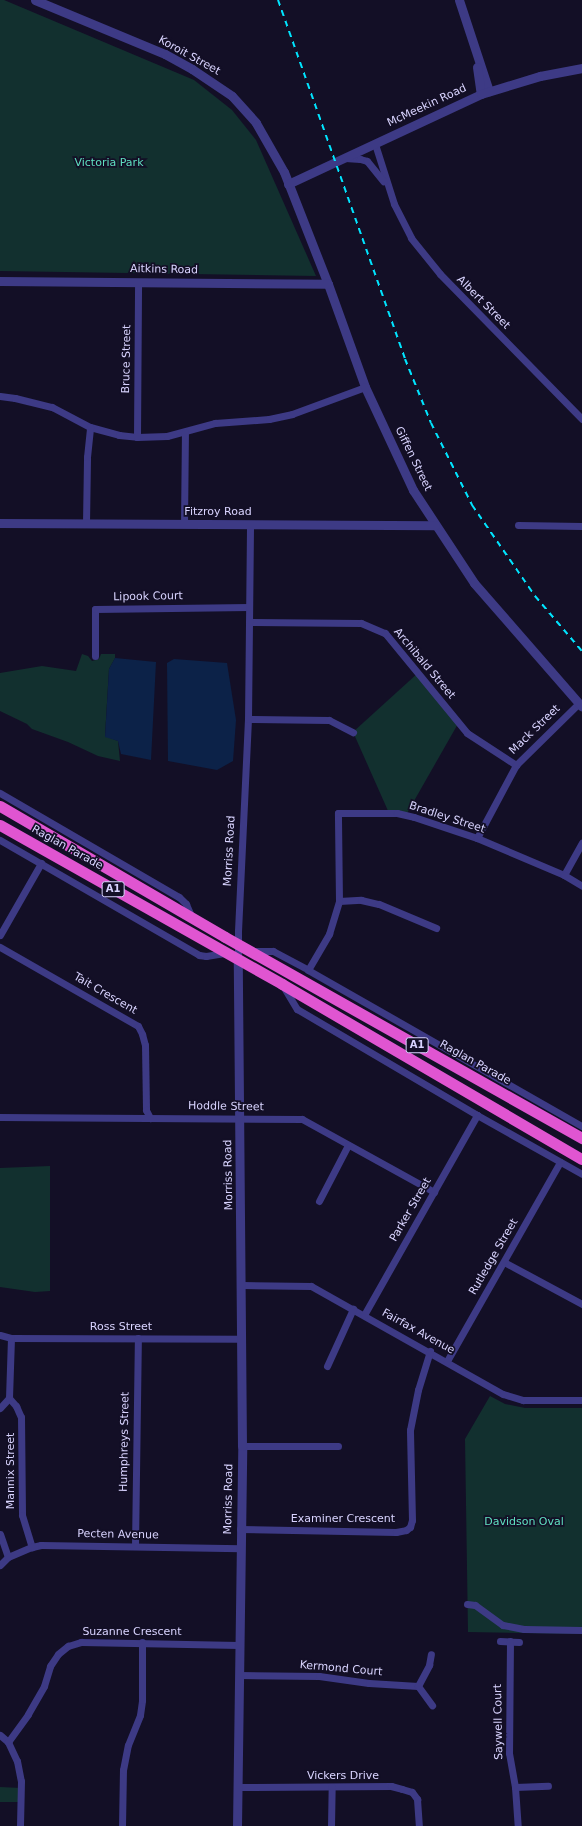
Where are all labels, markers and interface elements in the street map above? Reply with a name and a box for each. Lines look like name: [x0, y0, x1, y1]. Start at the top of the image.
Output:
street label: Koroit Street: [156, 34, 222, 78]
street label: McMeekin Road: [385, 82, 469, 130]
park label: Victoria Park: [74, 156, 144, 170]
street label: Aitkins Road: [130, 263, 198, 277]
street label: Albert Street: [454, 274, 512, 332]
street label: Bruce Street: [120, 325, 134, 393]
street label: Giffen Street: [392, 425, 434, 493]
street label: Fitzroy Road: [184, 505, 252, 519]
street label: Lipook Court: [113, 590, 183, 604]
street label: Archibald Street: [390, 626, 458, 702]
street label: Mack Street: [507, 702, 563, 758]
street label: Bradley Street: [407, 800, 487, 836]
street label: Morriss Road: [222, 815, 238, 887]
street label: Raglan Parade: [29, 823, 105, 873]
road number: A1: [101, 881, 125, 897]
street label: Tait Crescent: [71, 971, 139, 1017]
road number: A1: [405, 1037, 429, 1053]
street label: Raglan Parade: [437, 1038, 513, 1088]
street label: Hoddle Street: [188, 1100, 264, 1114]
street label: Morriss Road: [222, 1140, 236, 1210]
street label: Parker Street: [387, 1176, 435, 1244]
street label: Rutledge Street: [467, 1216, 521, 1298]
street label: Fairfax Avenue: [379, 1307, 457, 1357]
street label: Ross Street: [90, 1320, 152, 1334]
street label: Humphreys Street: [118, 1392, 132, 1492]
street label: Mannix Street: [4, 1433, 18, 1509]
street label: Morriss Road: [222, 1464, 236, 1534]
street label: Examiner Crescent: [291, 1512, 395, 1526]
park label: Davidson Oval: [484, 1515, 564, 1529]
street label: Pecten Avenue: [77, 1528, 159, 1542]
street label: Suzanne Crescent: [82, 1625, 182, 1639]
street label: Kermond Court: [299, 1659, 383, 1679]
street label: Saywell Court: [492, 1684, 506, 1760]
street label: Vickers Drive: [307, 1769, 379, 1783]

